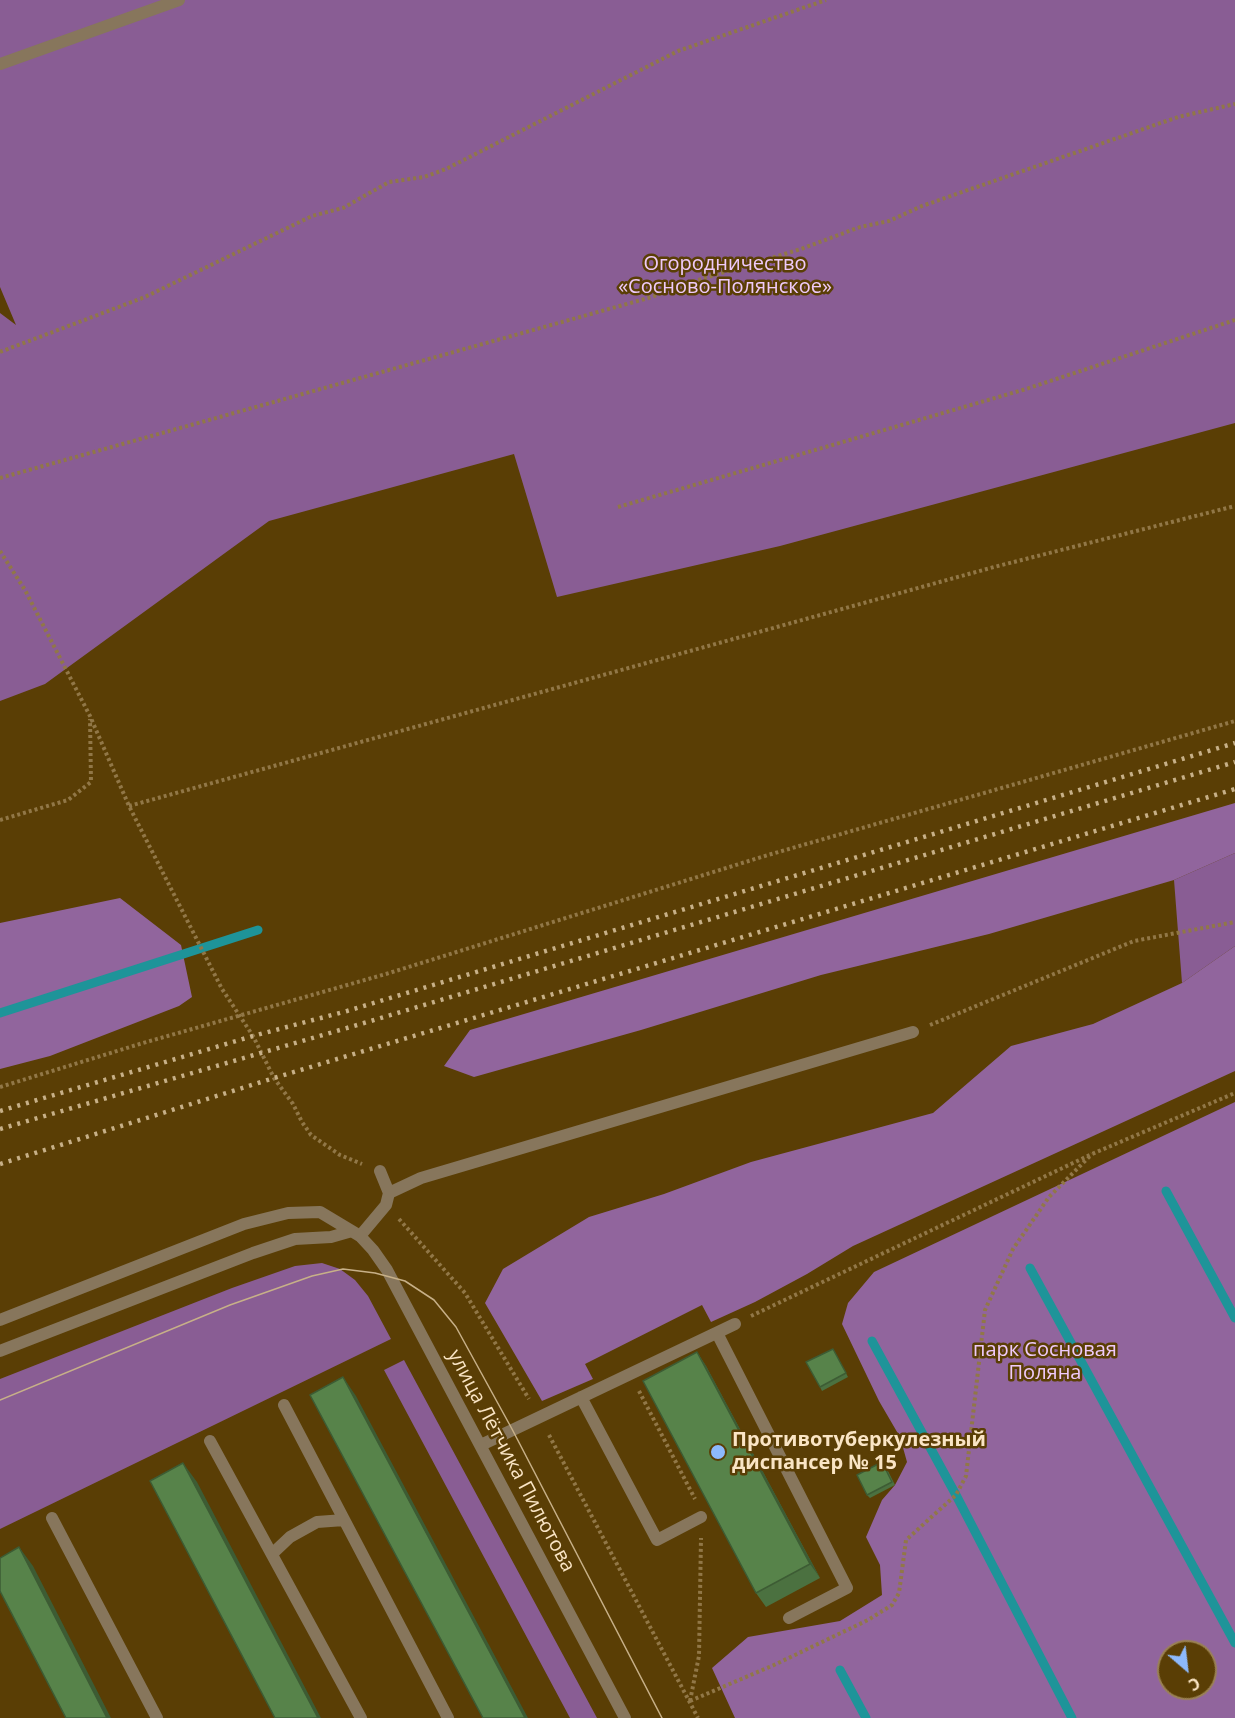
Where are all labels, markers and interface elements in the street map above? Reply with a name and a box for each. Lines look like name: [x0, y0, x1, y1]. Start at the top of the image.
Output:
park label: Огородничество «Сосново-Полянское»: [618, 252, 832, 299]
park label: парк Сосновая Поляна: [973, 1338, 1117, 1385]
street label: улица Лётчика Пилютова: [442, 1346, 580, 1576]
place label: Противотуберкулезный диспансер № 15: [732, 1428, 986, 1475]
marker: Противотуберкулезный диспансер № 15: [709, 1443, 727, 1461]
north arrow: [1157, 1640, 1217, 1700]
text: С: [1185, 1672, 1204, 1696]

